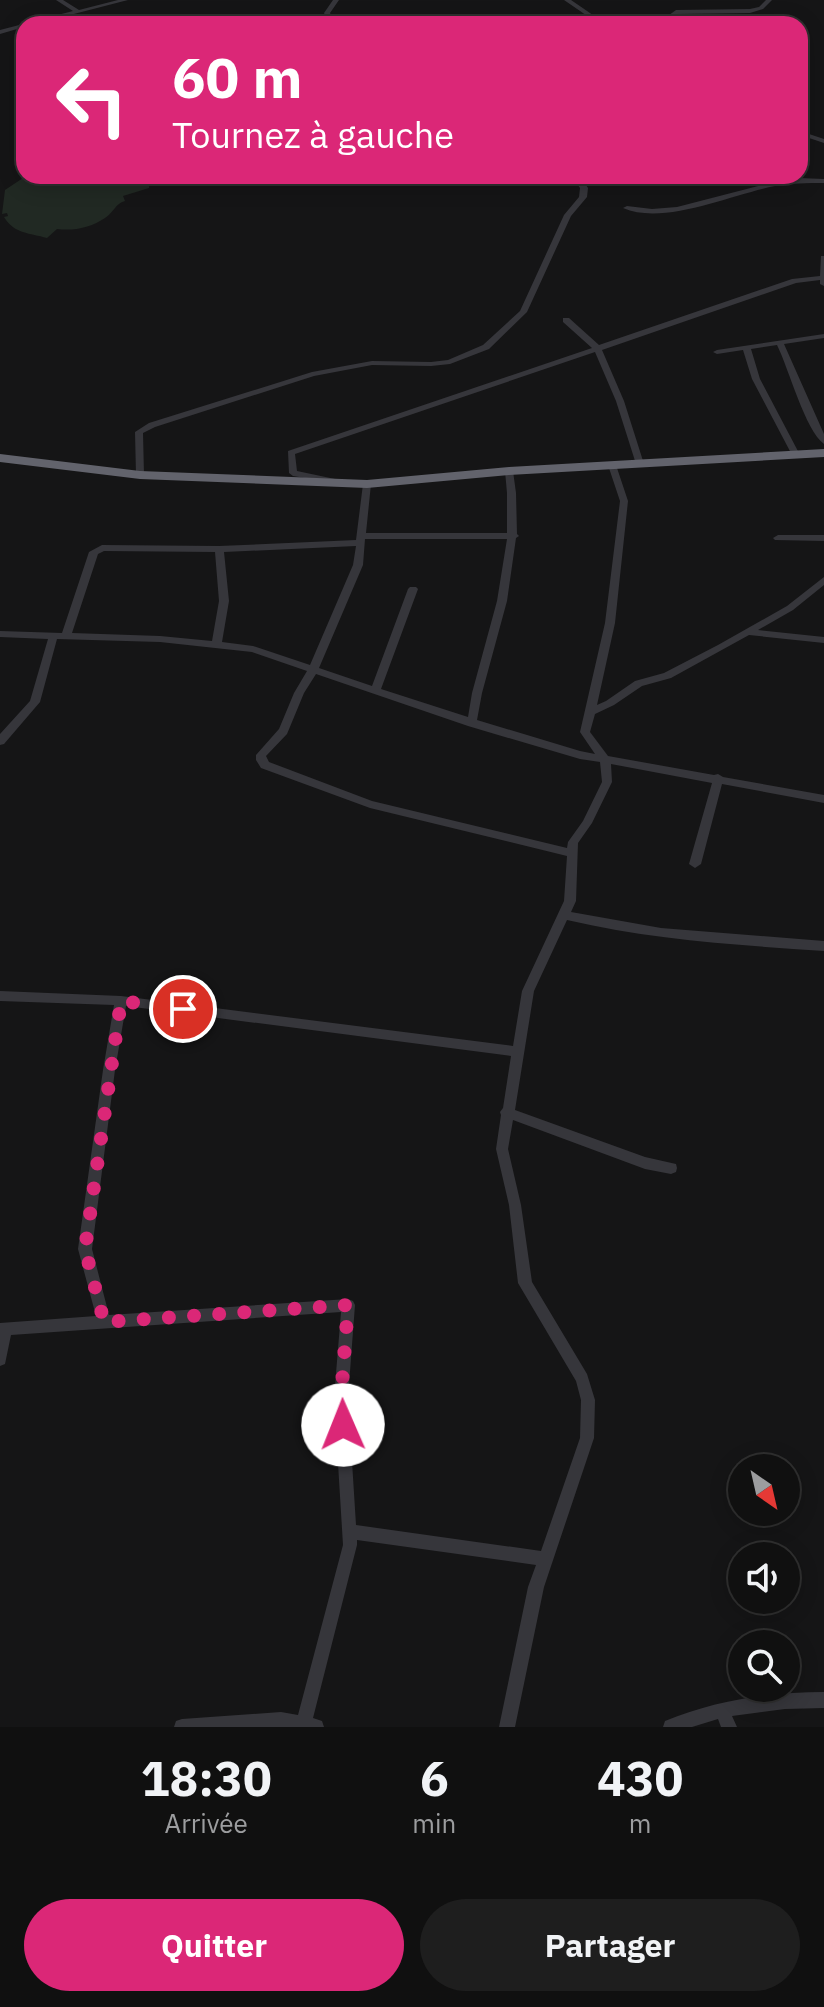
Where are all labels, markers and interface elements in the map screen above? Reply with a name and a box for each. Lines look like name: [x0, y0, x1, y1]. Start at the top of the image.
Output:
text: 60 m: [172, 41, 302, 113]
icon: left: [40, 48, 144, 152]
text: Tournez à gauche: [172, 111, 454, 158]
pin: [149, 975, 217, 1043]
icon: arrive: [161, 987, 205, 1031]
position arrow: [301, 1383, 385, 1467]
north arrow: [728, 1454, 800, 1526]
map controls: [728, 1454, 800, 1702]
button: sound: [728, 1542, 800, 1614]
button: search: [728, 1630, 800, 1702]
text: 18:30: [141, 1747, 272, 1809]
text: 6: [420, 1747, 449, 1809]
text: 430: [597, 1747, 683, 1809]
text: Arrivée: [164, 1806, 248, 1840]
text: min: [412, 1806, 456, 1840]
text: m: [629, 1806, 651, 1840]
button: Quitter: [24, 1899, 404, 1991]
button: Partager: [420, 1899, 800, 1991]

